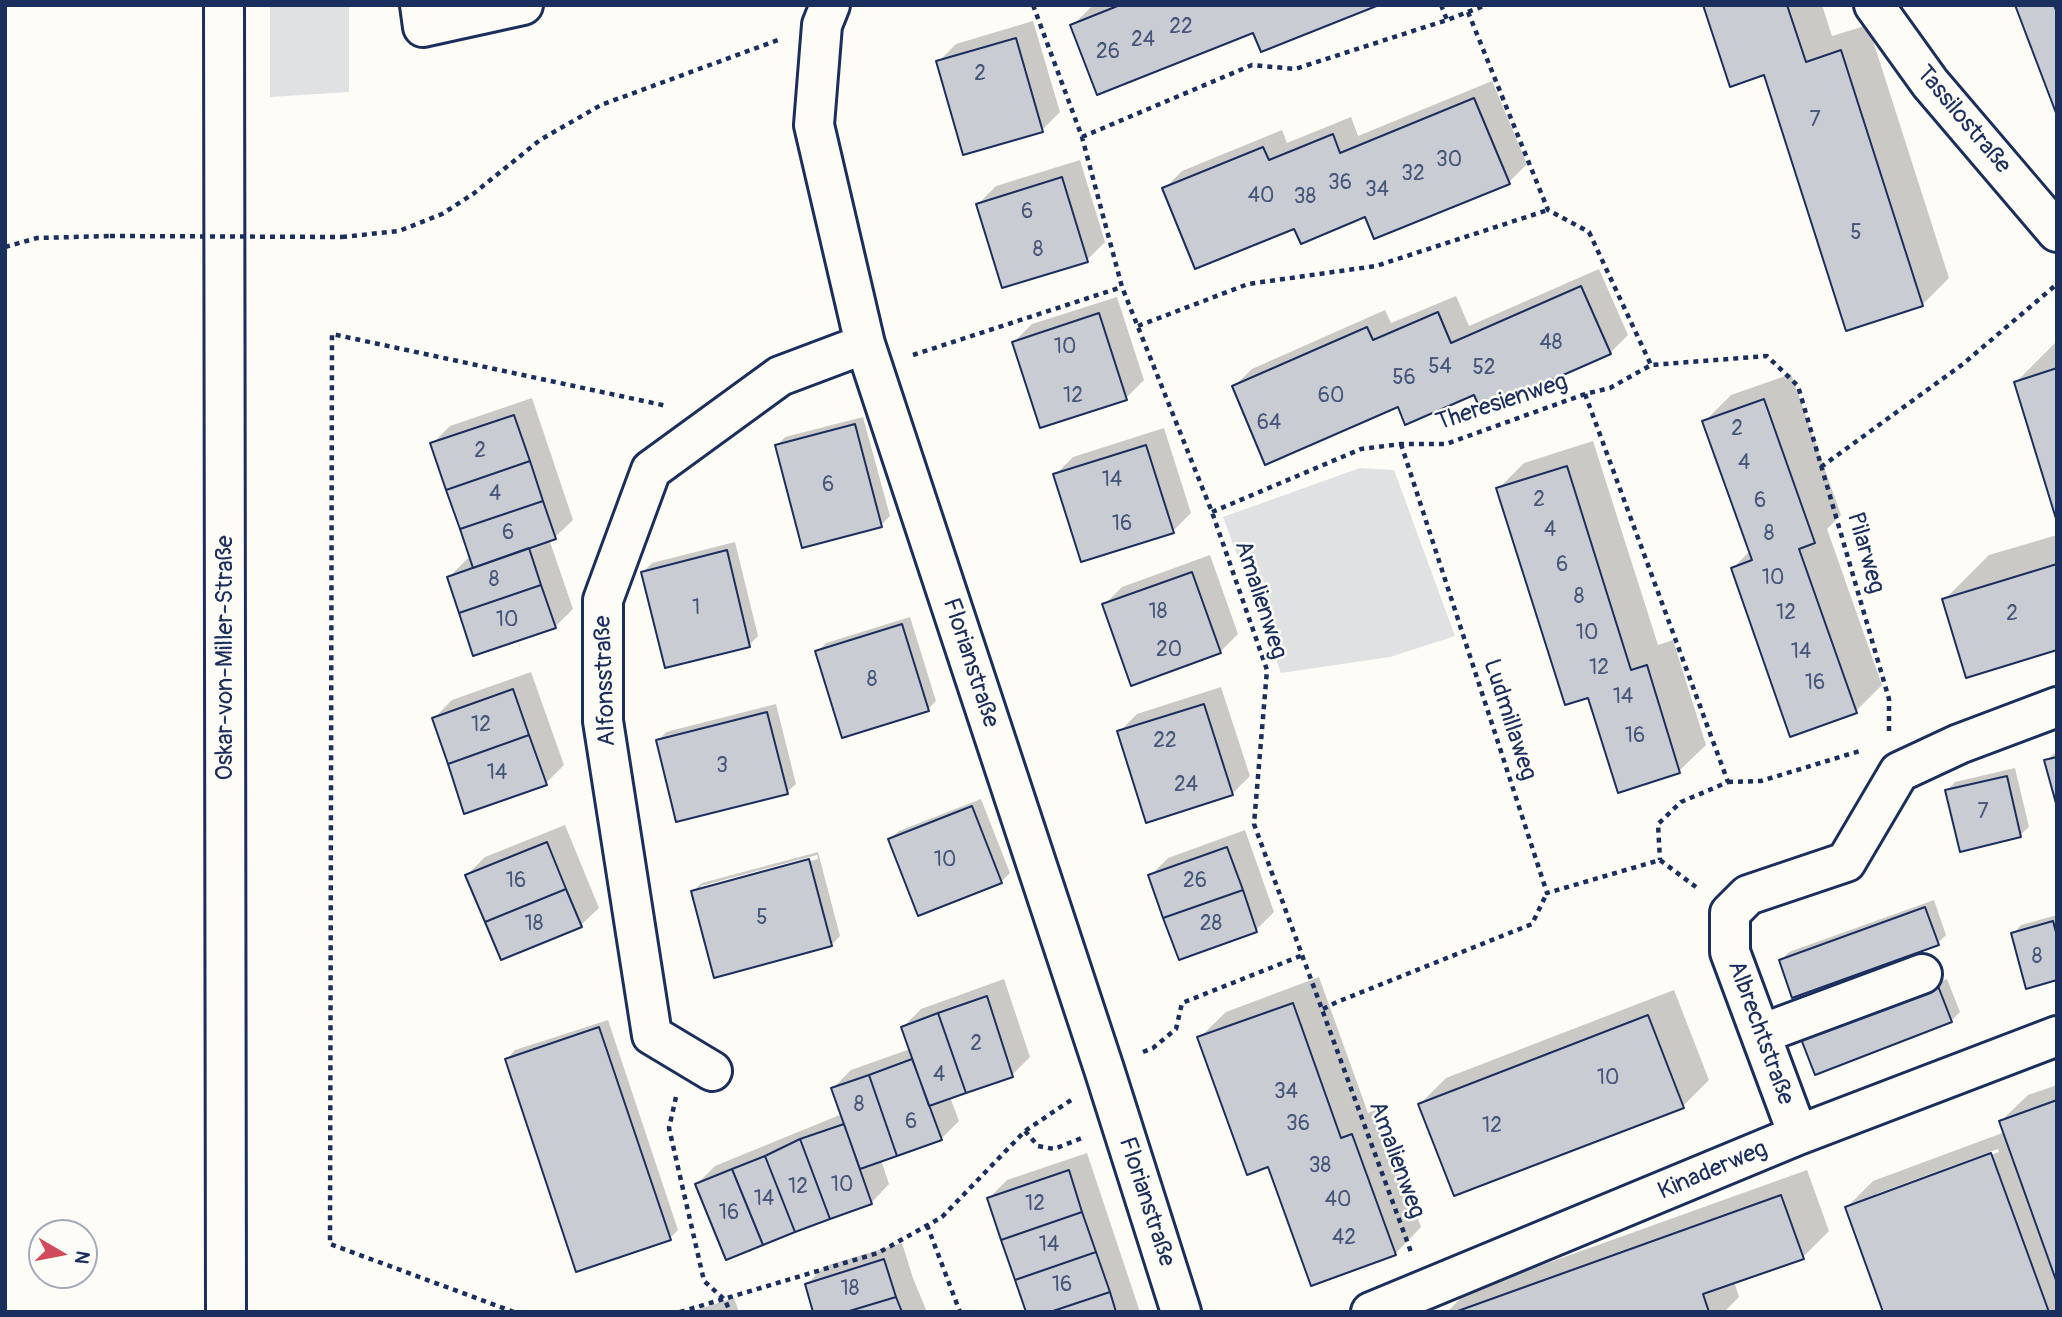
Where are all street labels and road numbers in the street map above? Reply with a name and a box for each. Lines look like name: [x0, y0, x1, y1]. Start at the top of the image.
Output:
street label: Tassilostraße: [1909, 60, 2017, 180]
street label: Theresienweg: [1433, 368, 1571, 438]
street label: Pilarweg: [1840, 509, 1890, 597]
street label: Oskar-von-Miller-Straße: [212, 535, 240, 781]
street label: Amalienweg: [1227, 537, 1293, 663]
street label: Florianstraße: [936, 595, 1004, 731]
street label: Alfonsstraße: [589, 615, 623, 747]
street label: Ludmillaweg: [1476, 656, 1542, 784]
street label: Albrechtstraße: [1721, 957, 1799, 1109]
street label: Amalienweg: [1362, 1097, 1430, 1223]
street label: Florianstraße: [1112, 1134, 1180, 1270]
street label: Kinaderweg: [1654, 1135, 1772, 1207]

